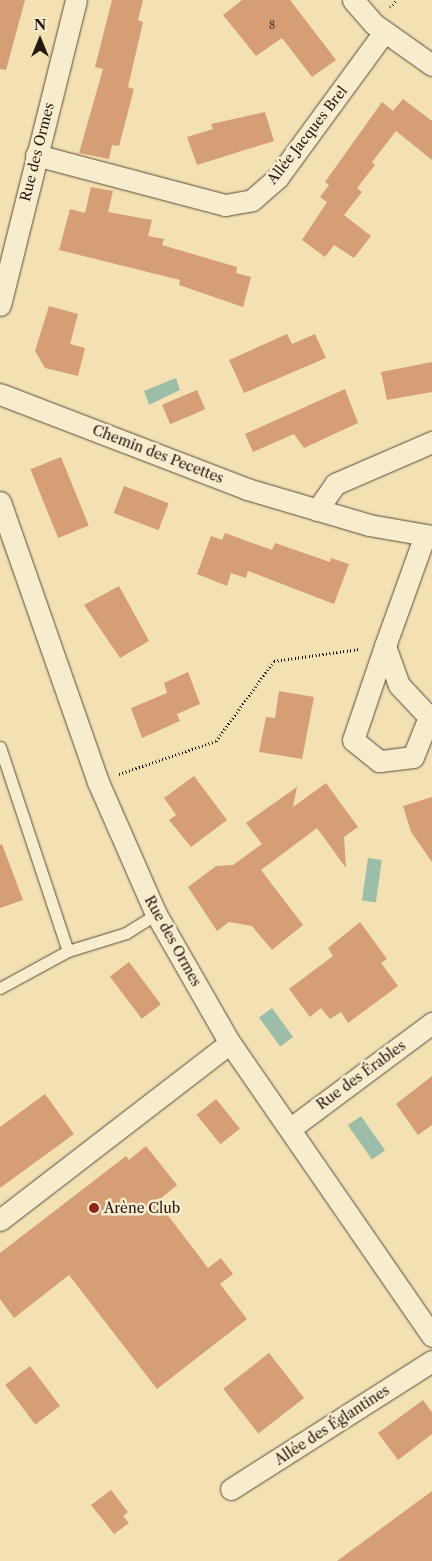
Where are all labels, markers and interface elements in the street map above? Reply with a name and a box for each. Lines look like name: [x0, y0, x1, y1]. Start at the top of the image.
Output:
north arrow: [15, 15, 65, 65]
text: N: [34, 16, 46, 34]
house number: 8: [269, 18, 275, 32]
street label: Allée Jacques Brel: [264, 83, 350, 187]
street label: Rue des Ormes: [17, 101, 57, 203]
street label: Chemin des Pecettes: [90, 421, 226, 487]
street label: Rue des Ormes: [141, 893, 205, 989]
street label: Rue des Érables: [313, 1037, 409, 1113]
place label: Arène Club: [104, 1200, 180, 1216]
marker: Arène Club: [88, 1202, 100, 1214]
street label: Allée des Églantines: [271, 1382, 393, 1468]

